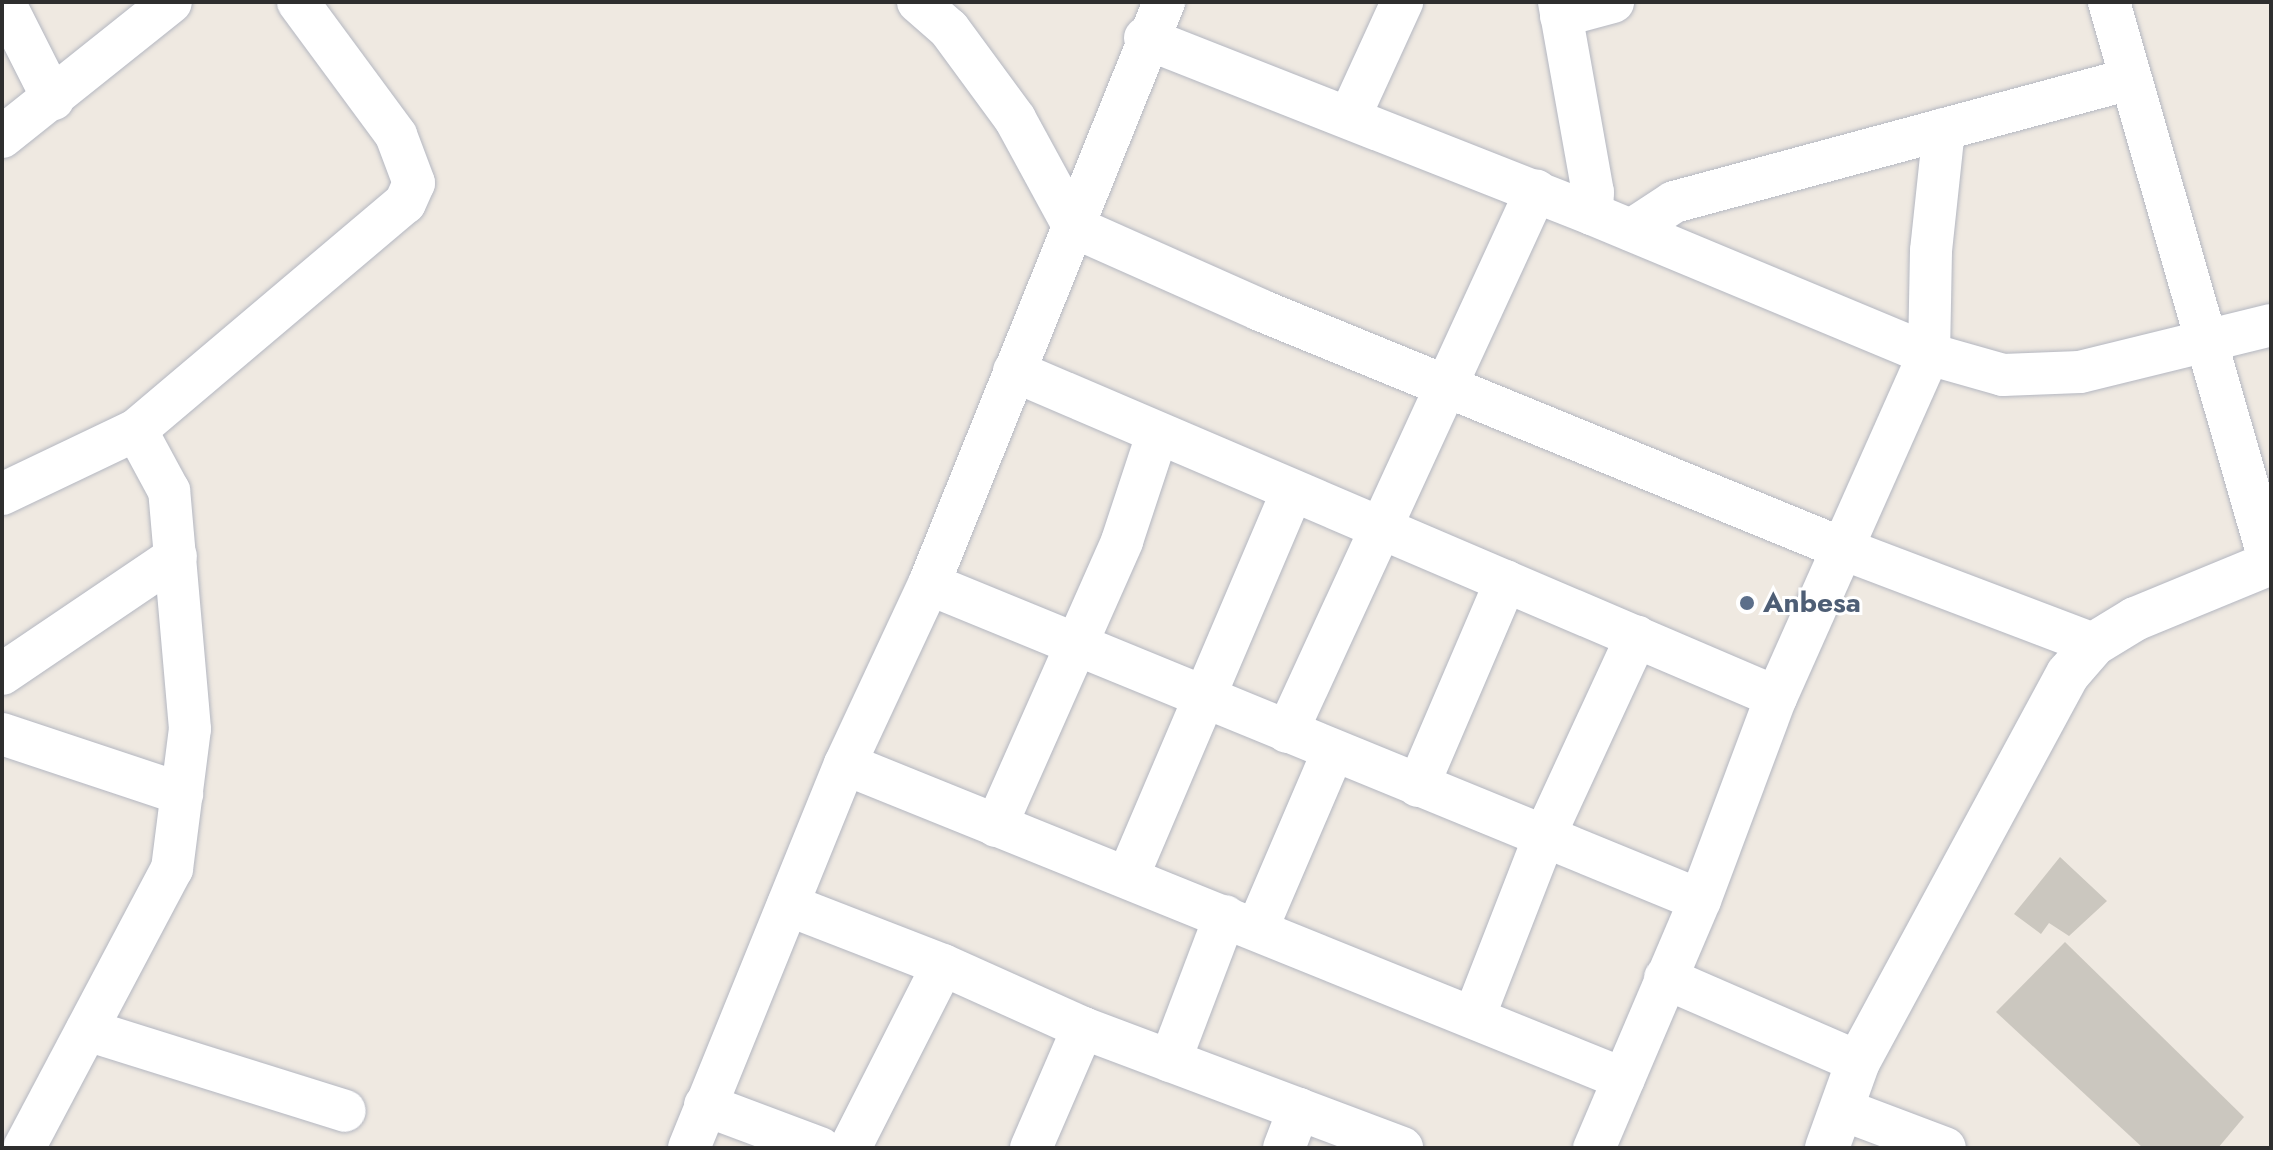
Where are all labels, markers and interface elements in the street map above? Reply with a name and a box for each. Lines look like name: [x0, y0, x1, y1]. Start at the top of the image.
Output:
place label: Anbesa: [1763, 586, 1861, 620]
marker: Anbesa: [1738, 594, 1756, 612]

